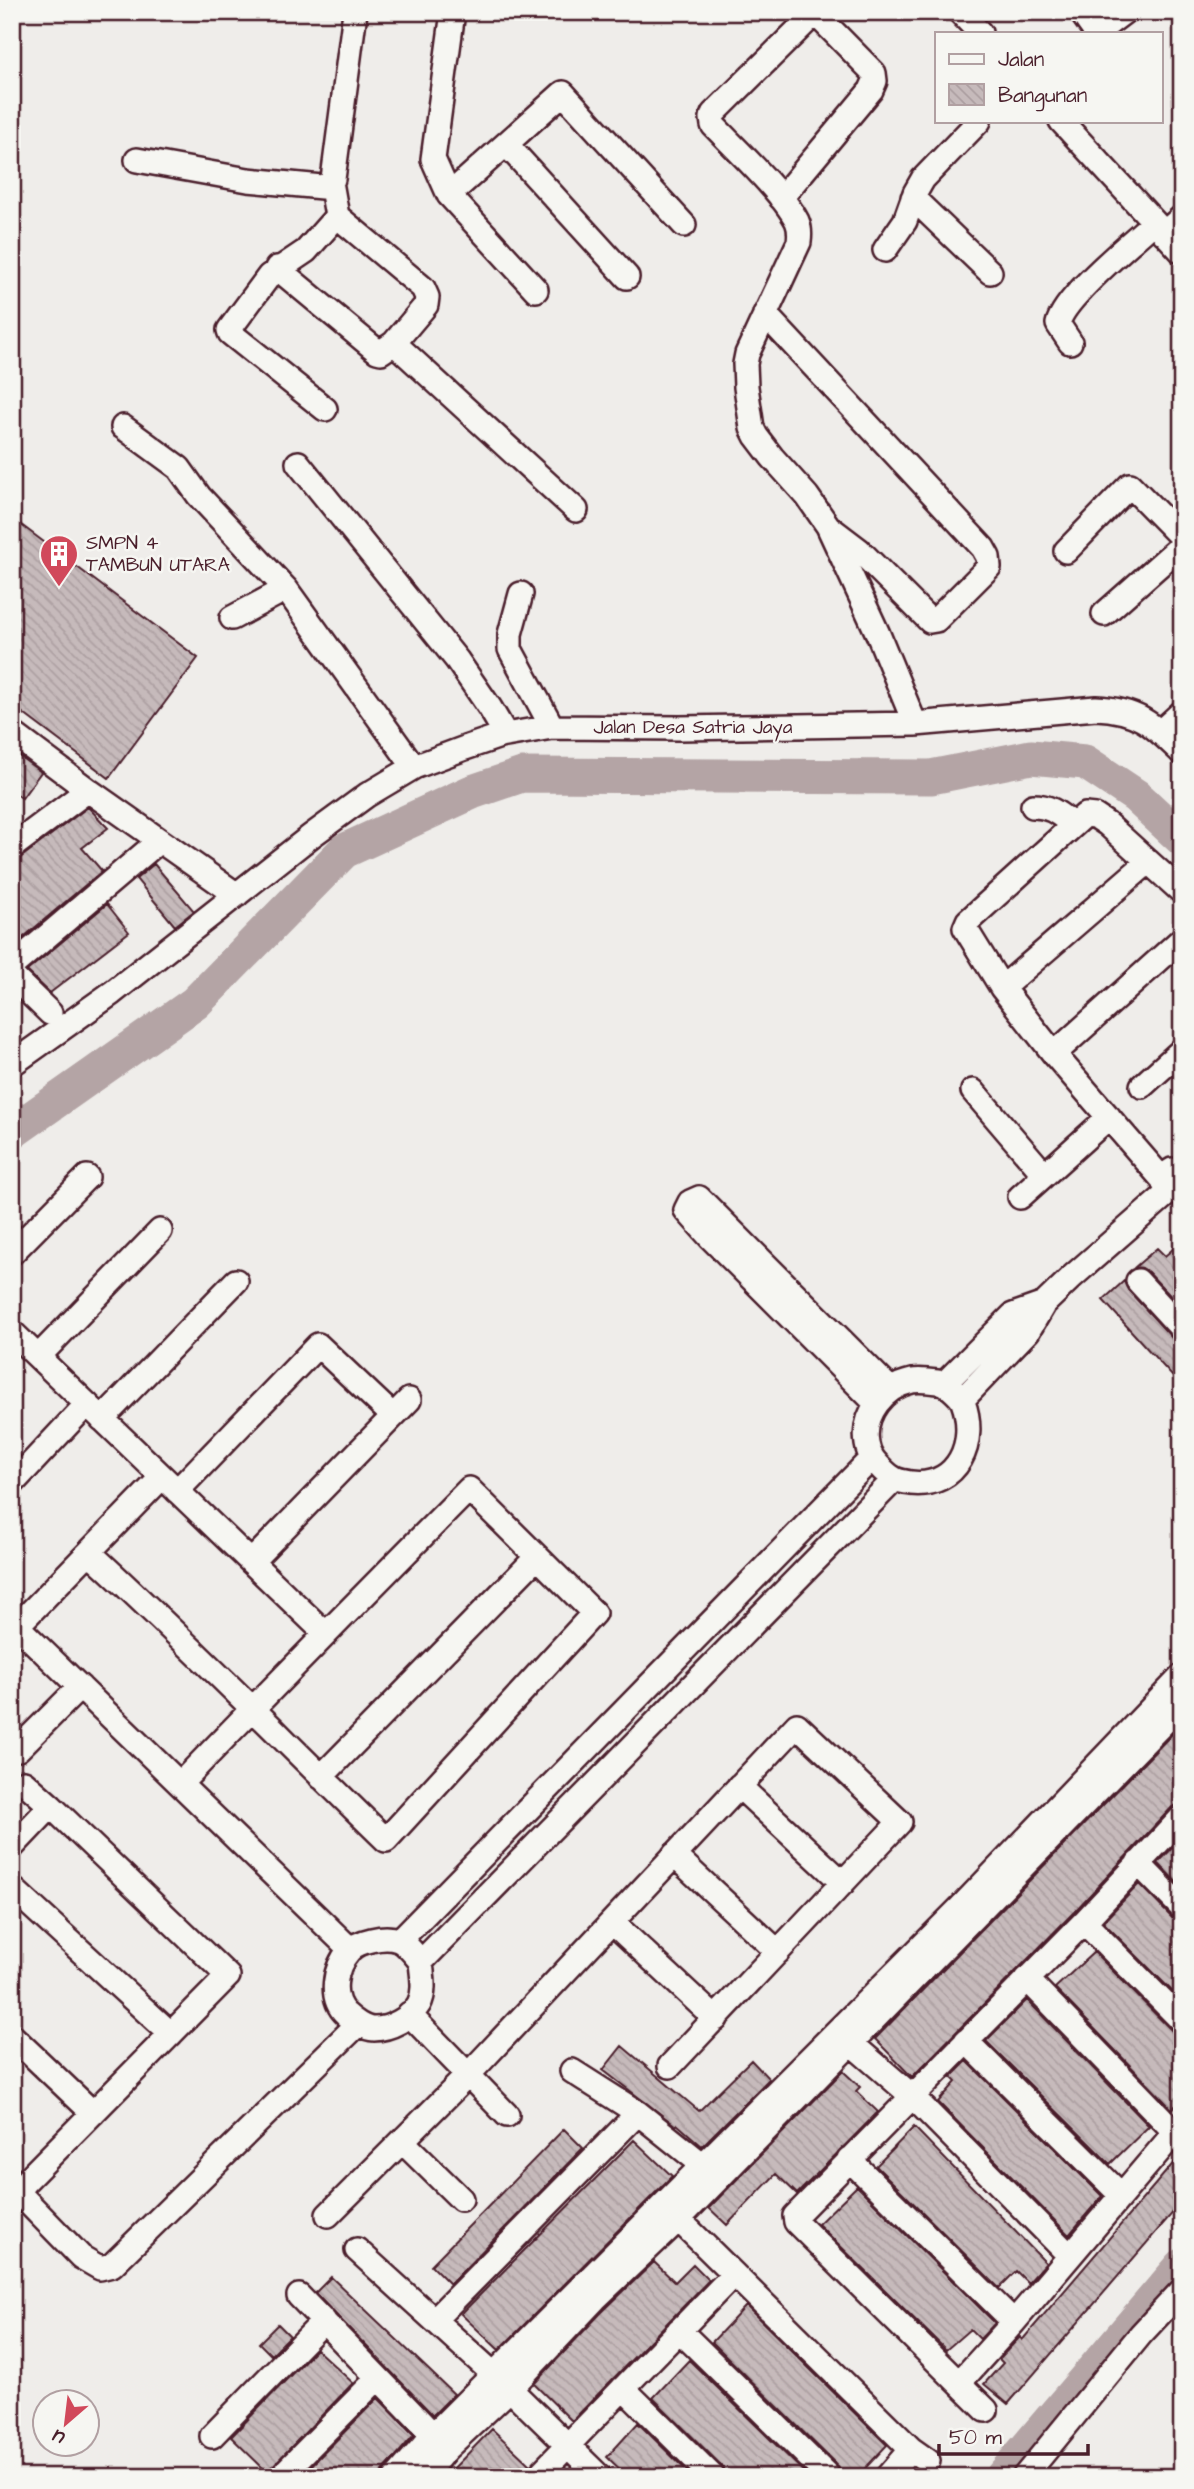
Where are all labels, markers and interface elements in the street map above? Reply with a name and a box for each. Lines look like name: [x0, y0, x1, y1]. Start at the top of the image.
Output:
legend: [935, 32, 1162, 122]
text: Jalan: [998, 45, 1044, 74]
text: Bangunan: [998, 81, 1087, 112]
place label: SMPN 4 TAMBUN UTARA: [86, 530, 230, 579]
building icon: SMPN 4 TAMBUN UTARA: [38, 533, 80, 588]
street label: Jalan Desa Satria Jaya: [594, 714, 793, 742]
north arrow: [32, 2388, 102, 2458]
scale bar: [939, 2412, 1087, 2456]
text: U: [47, 2422, 70, 2451]
text: 50 m: [949, 2423, 1003, 2452]

